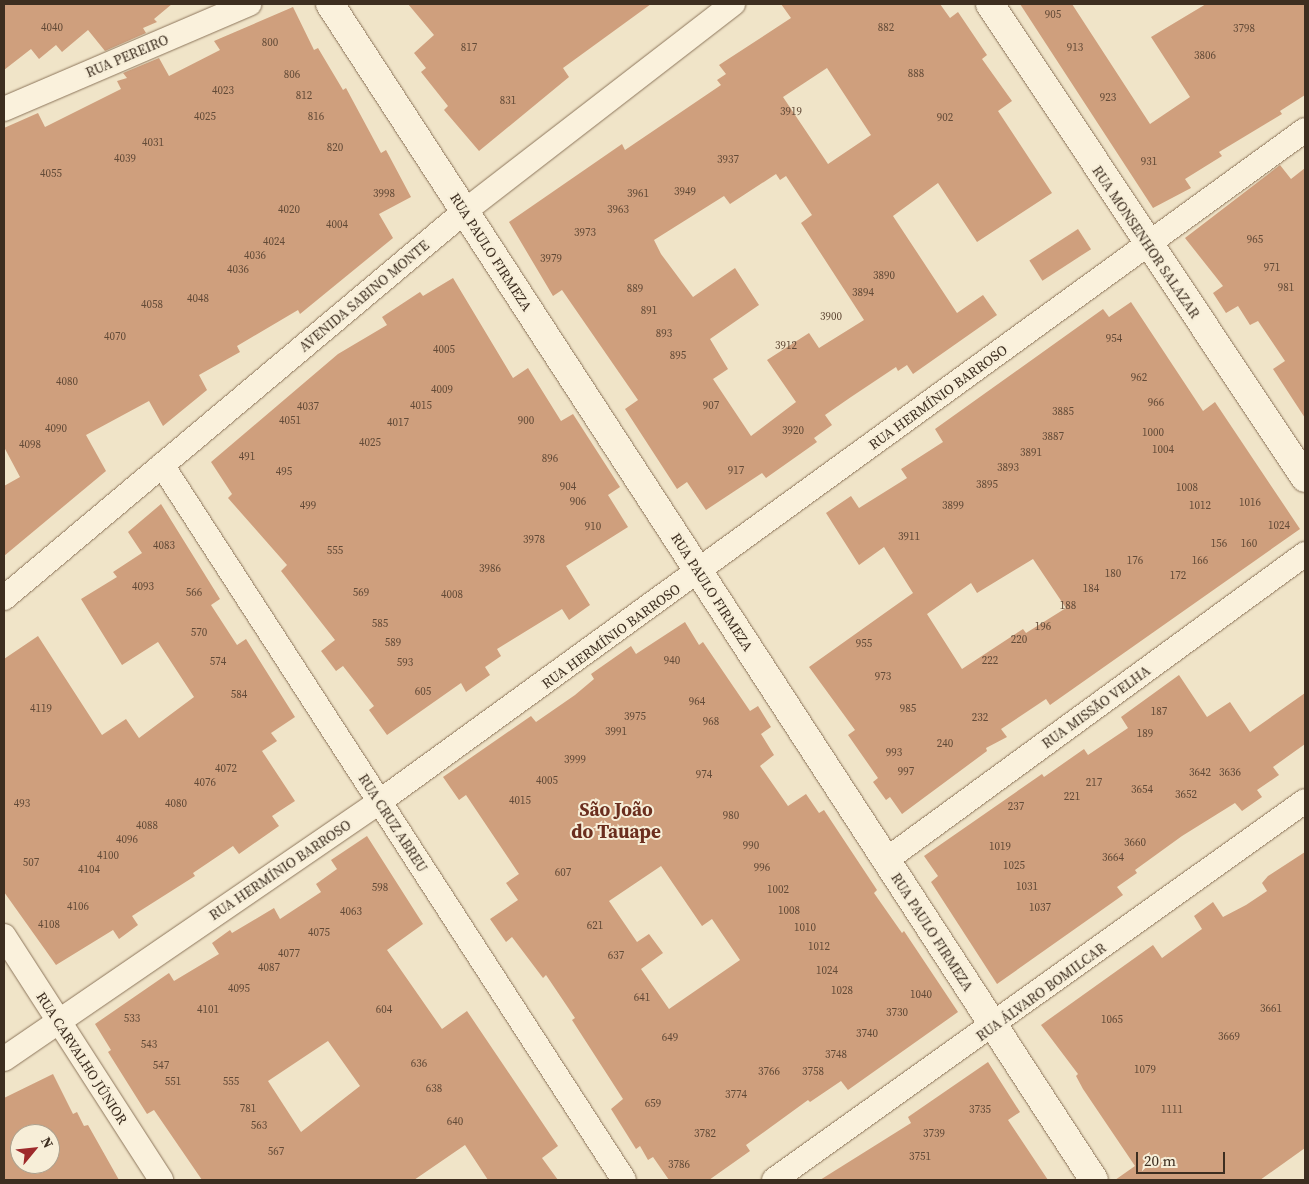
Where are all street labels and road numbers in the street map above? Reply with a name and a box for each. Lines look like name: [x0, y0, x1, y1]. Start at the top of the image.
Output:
street label: RUA PEREIRO: [83, 31, 171, 81]
street label: RUA MONSENHOR SALAZAR: [1089, 163, 1203, 321]
street label: RUA PAULO FIRMEZA: [447, 190, 535, 314]
street label: AVENIDA SABINO MONTE: [296, 237, 432, 355]
street label: RUA HERMÍNIO BARROSO: [865, 341, 1011, 453]
street label: RUA PAULO FIRMEZA: [668, 530, 756, 654]
street label: RUA HERMÍNIO BARROSO: [538, 580, 684, 692]
street label: RUA MISSÃO VELHA: [1038, 662, 1154, 752]
street label: RUA CRUZ ABREU: [355, 771, 431, 875]
street label: RUA HERMÍNIO BARROSO: [206, 816, 354, 924]
street label: RUA PAULO FIRMEZA: [888, 870, 976, 994]
street label: RUA ÁLVARO BOMILCAR: [973, 939, 1109, 1045]
street label: RUA CARVALHO JÚNIOR: [33, 989, 131, 1127]

